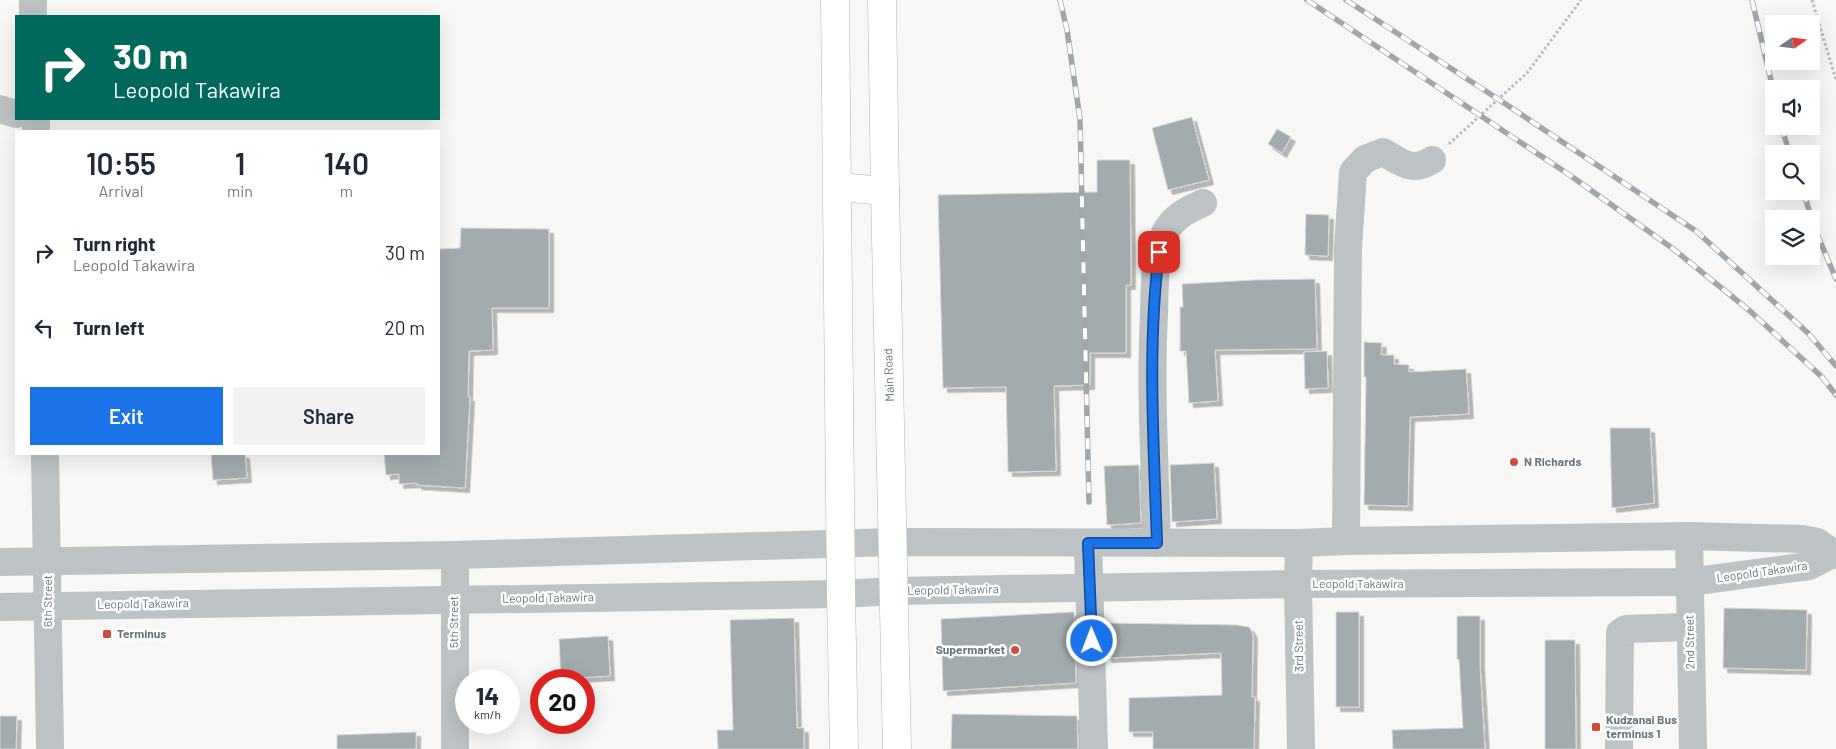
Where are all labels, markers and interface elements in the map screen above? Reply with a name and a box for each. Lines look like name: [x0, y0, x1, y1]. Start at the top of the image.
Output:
north arrow: [1765, 15, 1820, 70]
map controls: [1765, 15, 1820, 265]
text: 30 m: [113, 34, 188, 76]
icon: right: [30, 35, 95, 100]
text: Leopold Takawira: [113, 76, 281, 102]
button: sound: [1765, 80, 1820, 135]
text: 10:55: [86, 145, 156, 181]
text: 1: [235, 145, 245, 181]
text: 140: [324, 145, 369, 181]
button: search: [1765, 145, 1820, 200]
text: Arrival: [99, 181, 143, 200]
text: min: [227, 181, 253, 200]
text: m: [340, 181, 353, 200]
button: layers: [1765, 210, 1820, 265]
pin: [1138, 231, 1180, 273]
text: Turn right: [73, 232, 155, 255]
icon: arrive: [1145, 238, 1173, 266]
icon: right: [30, 239, 58, 267]
text: 30 m: [385, 241, 425, 264]
text: Leopold Takawira: [73, 255, 195, 274]
icon: left: [30, 314, 58, 342]
text: Turn left: [73, 316, 144, 339]
text: 20 m: [385, 316, 425, 339]
street label: Main Road: [880, 348, 896, 402]
button: Exit: [30, 387, 223, 445]
button: Share: [233, 387, 425, 445]
place label: N Richards: [1524, 454, 1581, 468]
marker: N Richards: [1508, 456, 1520, 468]
street label: Leopold Takawira: [1716, 558, 1808, 584]
street label: 6th Street: [40, 575, 54, 627]
street label: Leopold Takawira: [1312, 576, 1404, 590]
street label: Leopold Takawira: [907, 581, 999, 597]
street label: Leopold Takawira: [502, 589, 594, 605]
street label: Leopold Takawira: [97, 595, 189, 611]
street label: 5th Street: [446, 596, 460, 648]
position arrow: [1065, 614, 1117, 666]
street label: 2nd Street: [1682, 615, 1696, 669]
street label: 3rd Street: [1291, 620, 1305, 672]
place label: Terminus: [117, 626, 166, 640]
marker: Terminus: [101, 628, 113, 640]
place label: Supermarket: [936, 642, 1005, 656]
marker: Supermarket: [1009, 644, 1021, 656]
speed limit sign: 20: [530, 669, 595, 734]
text: 14: [476, 680, 499, 710]
text: km/h: [474, 707, 501, 721]
place label: Kudzanai Bus terminus 1: [1606, 712, 1677, 740]
marker: Kudzanai Bus terminus 1: [1590, 721, 1602, 733]

